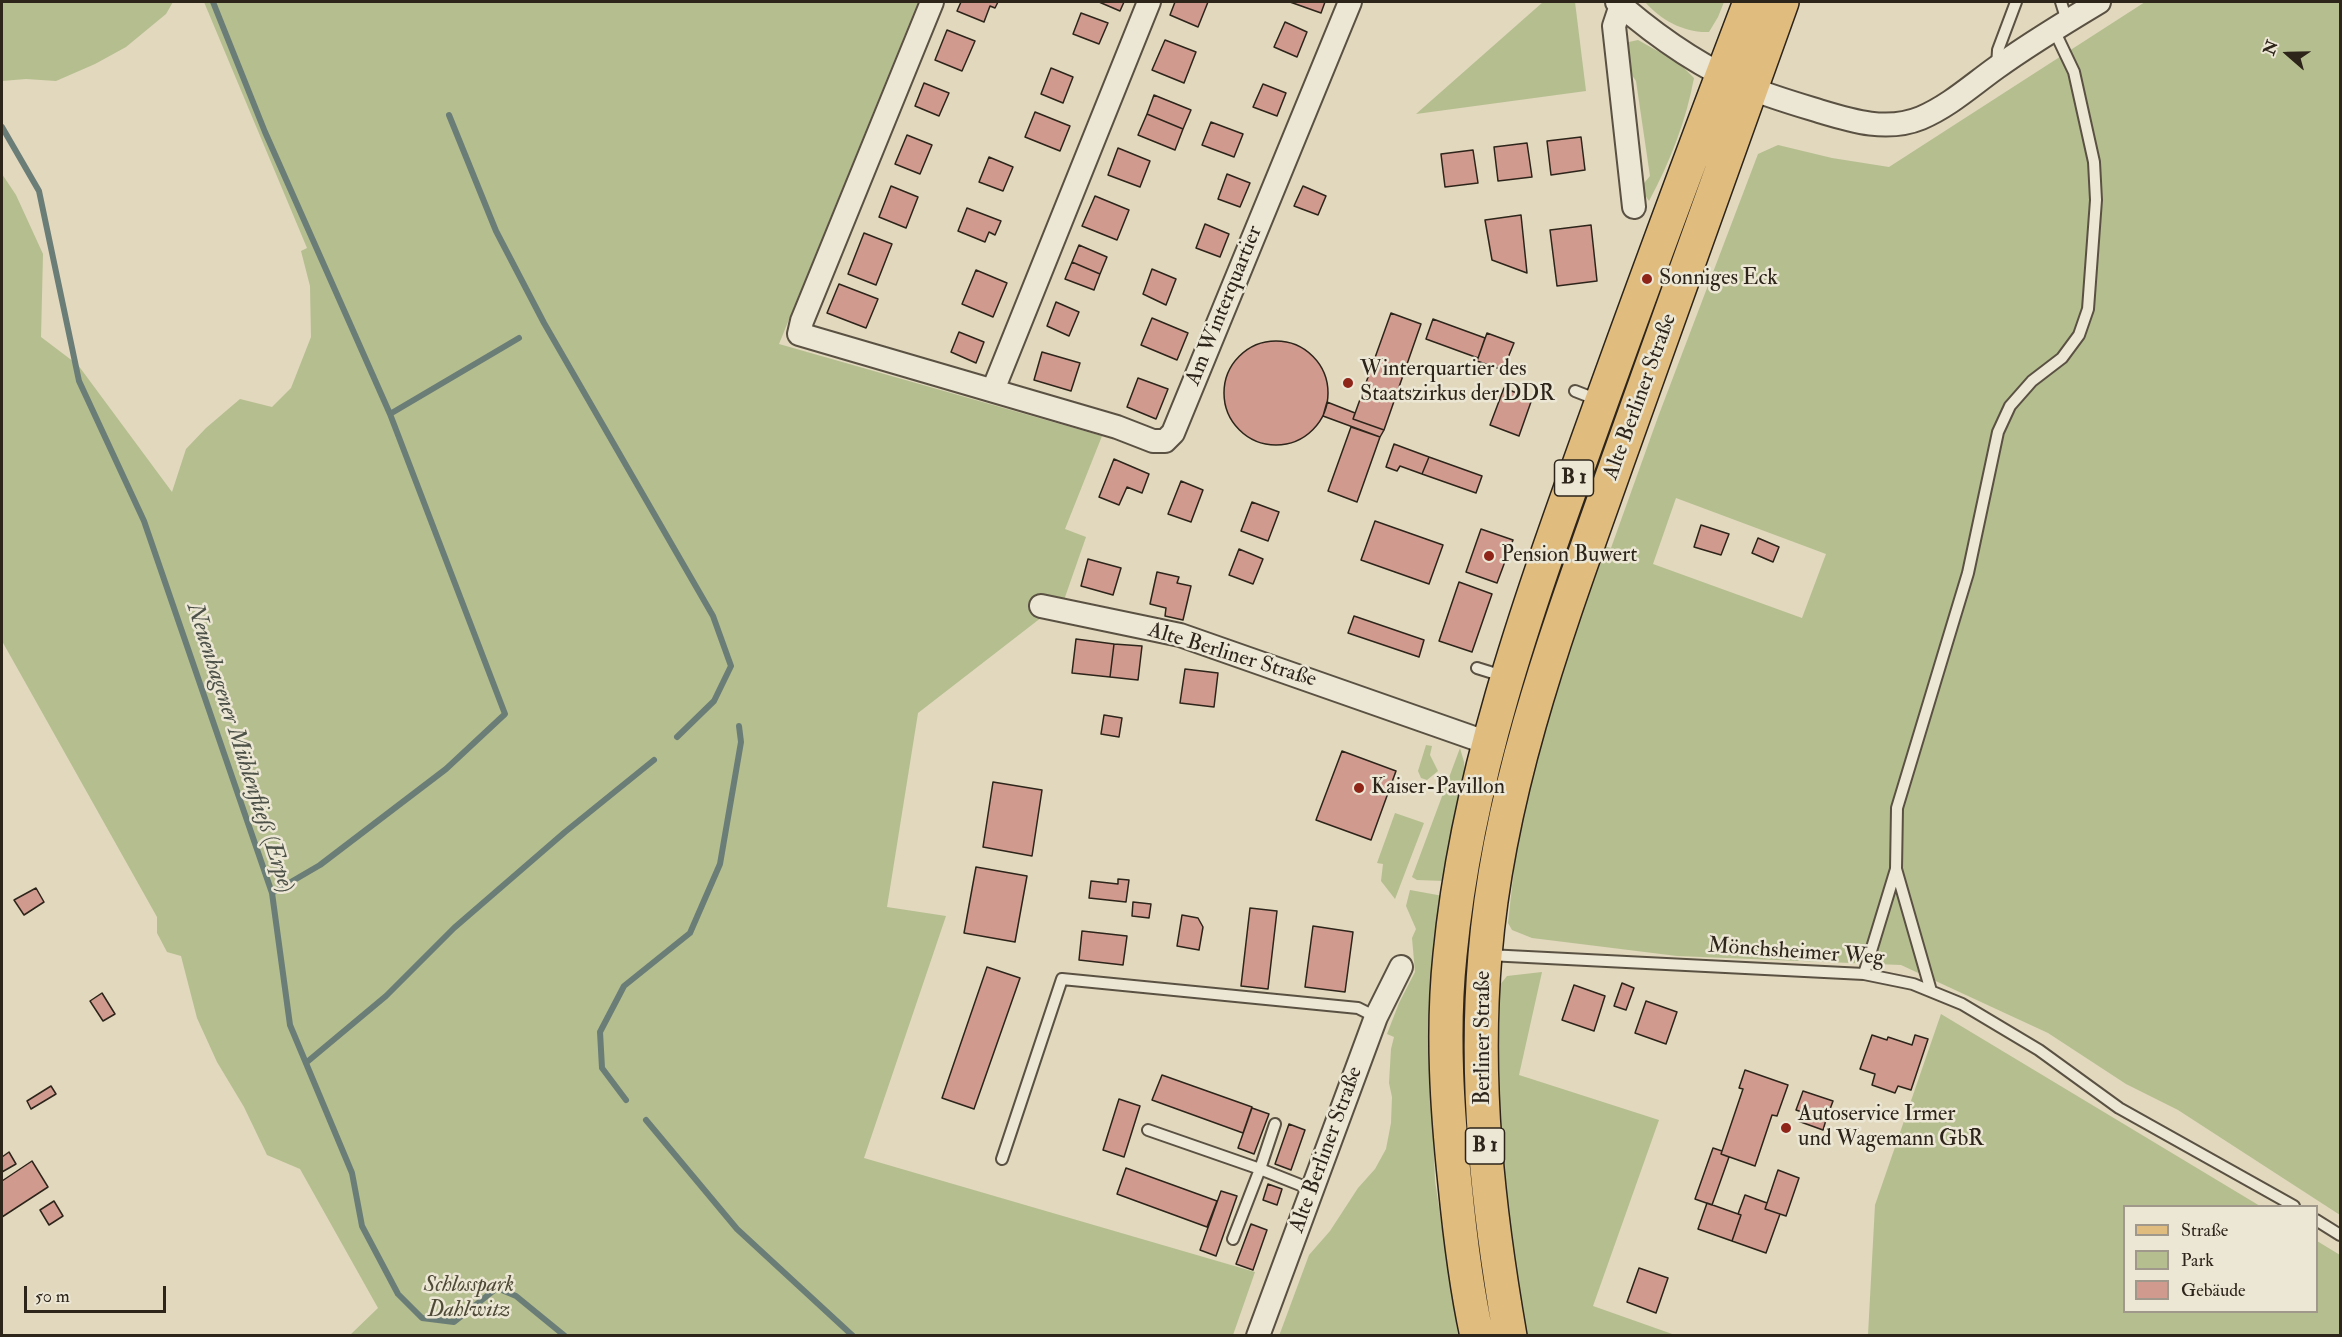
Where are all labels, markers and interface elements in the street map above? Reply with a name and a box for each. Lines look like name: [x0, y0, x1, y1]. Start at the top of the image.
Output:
north arrow: [2258, 24, 2318, 84]
text: N: [2259, 38, 2283, 58]
street label: Am Winterquartier: [1181, 222, 1269, 390]
place label: Sonniges Eck: [1659, 266, 1778, 292]
marker: Sonniges Eck: [1640, 272, 1654, 286]
street label: Alte Berliner Straße: [1599, 310, 1683, 484]
place label: Winterquartier des Staatszirkus der DDR: [1360, 357, 1555, 408]
marker: Winterquartier des Staatszirkus der DDR: [1341, 376, 1355, 390]
road number: B 1: [1554, 460, 1594, 496]
place label: Pension Buwert: [1501, 543, 1637, 569]
marker: Pension Buwert: [1482, 549, 1496, 563]
water label: Neuenhagener Mühlenfließ (Erpe): [179, 600, 299, 896]
street label: Alte Berliner Straße: [1145, 618, 1319, 694]
place label: Kaiser-Pavillon: [1371, 775, 1505, 801]
marker: Kaiser-Pavillon: [1352, 781, 1366, 795]
street label: Mönchsheimer Weg: [1707, 934, 1885, 972]
street label: Berliner Straße: [1471, 971, 1497, 1105]
street label: Alte Berliner Straße: [1285, 1063, 1369, 1237]
place label: Autoservice Irmer und Wagemann GbR: [1798, 1102, 1984, 1154]
marker: Autoservice Irmer und Wagemann GbR: [1779, 1121, 1793, 1135]
road number: B 1: [1466, 1128, 1504, 1164]
legend: [2123, 1205, 2318, 1313]
text: Straße: [2181, 1219, 2228, 1242]
text: Park: [2181, 1249, 2214, 1272]
park label: Schlosspark Dahlwitz: [424, 1273, 514, 1324]
scale bar: [27, 1274, 170, 1312]
text: Gebäude: [2181, 1279, 2246, 1302]
text: 50 m: [35, 1285, 70, 1308]

